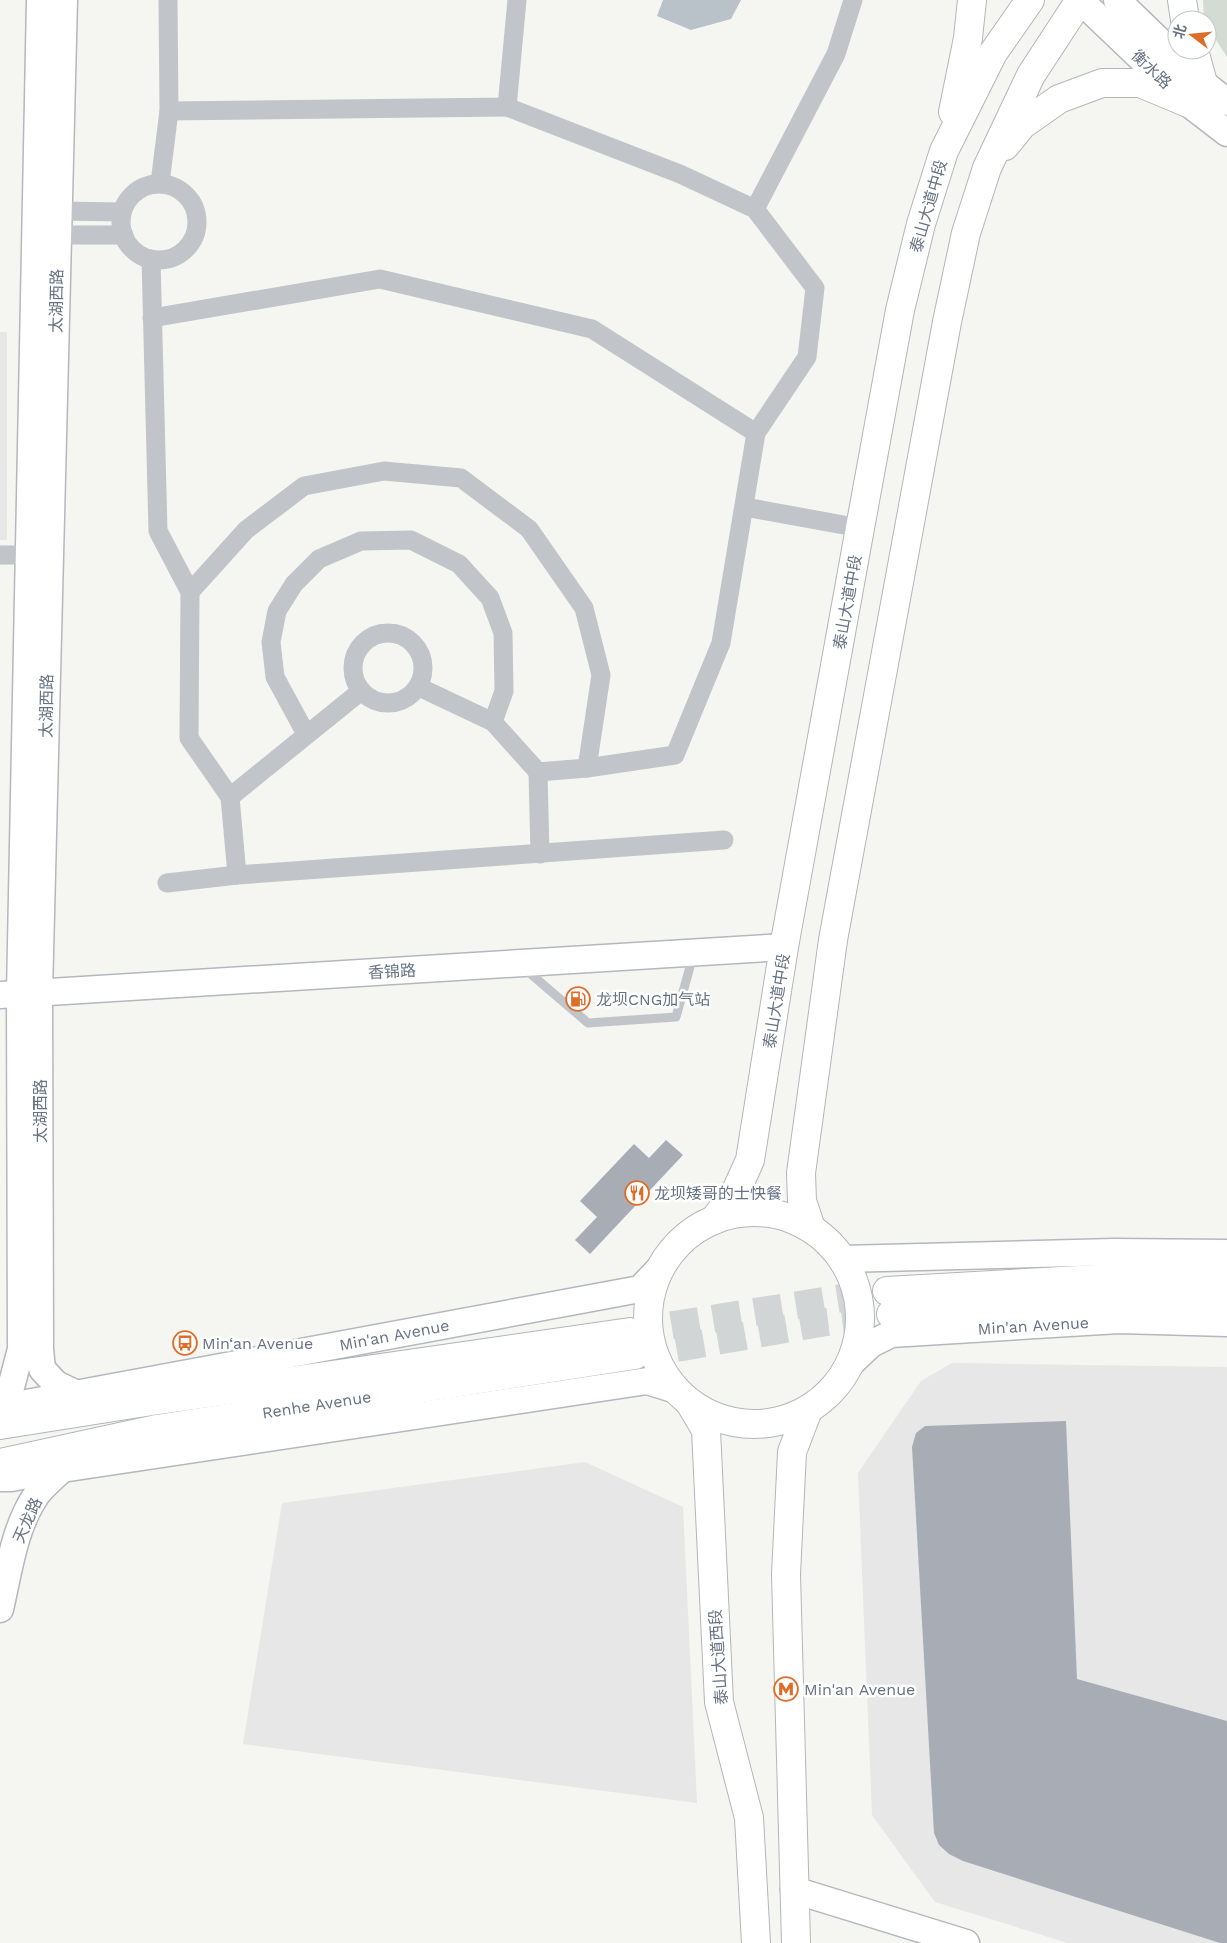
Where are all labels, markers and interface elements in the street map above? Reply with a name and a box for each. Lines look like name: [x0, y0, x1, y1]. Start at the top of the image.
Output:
north arrow: [1167, 10, 1217, 60]
text: 北: [1170, 22, 1189, 40]
street label: 衡水路: [1128, 46, 1176, 93]
street label: 泰山大道中段: [906, 157, 951, 255]
street label: 太湖西路: [46, 269, 67, 333]
street label: 泰山大道中段: [830, 553, 865, 651]
street label: 太湖西路: [36, 674, 57, 738]
street label: 泰山大道中段: [760, 952, 793, 1050]
street label: 香锦路: [368, 961, 416, 982]
fuel station icon: 龙坝CNG加气站: [565, 986, 591, 1012]
place label: 龙坝CNG加气站: [596, 990, 710, 1009]
street label: 太湖西路: [31, 1079, 50, 1143]
restaurant icon: 龙坝矮哥的士快餐: [624, 1180, 650, 1206]
place label: 龙坝矮哥的士快餐: [654, 1184, 782, 1203]
street label: Min'an Avenue: [977, 1313, 1090, 1339]
street label: Min'an Avenue: [338, 1316, 451, 1355]
bus stop icon: Min‘an Avenue: [172, 1330, 198, 1356]
place label: Min‘an Avenue: [202, 1334, 313, 1353]
street label: Renhe Avenue: [261, 1387, 372, 1423]
street label: 天龙路: [9, 1494, 46, 1546]
street label: 泰山大道西段: [706, 1608, 731, 1706]
metro station icon: Min'an Avenue: [773, 1676, 799, 1702]
place label: Min'an Avenue: [804, 1680, 915, 1699]

